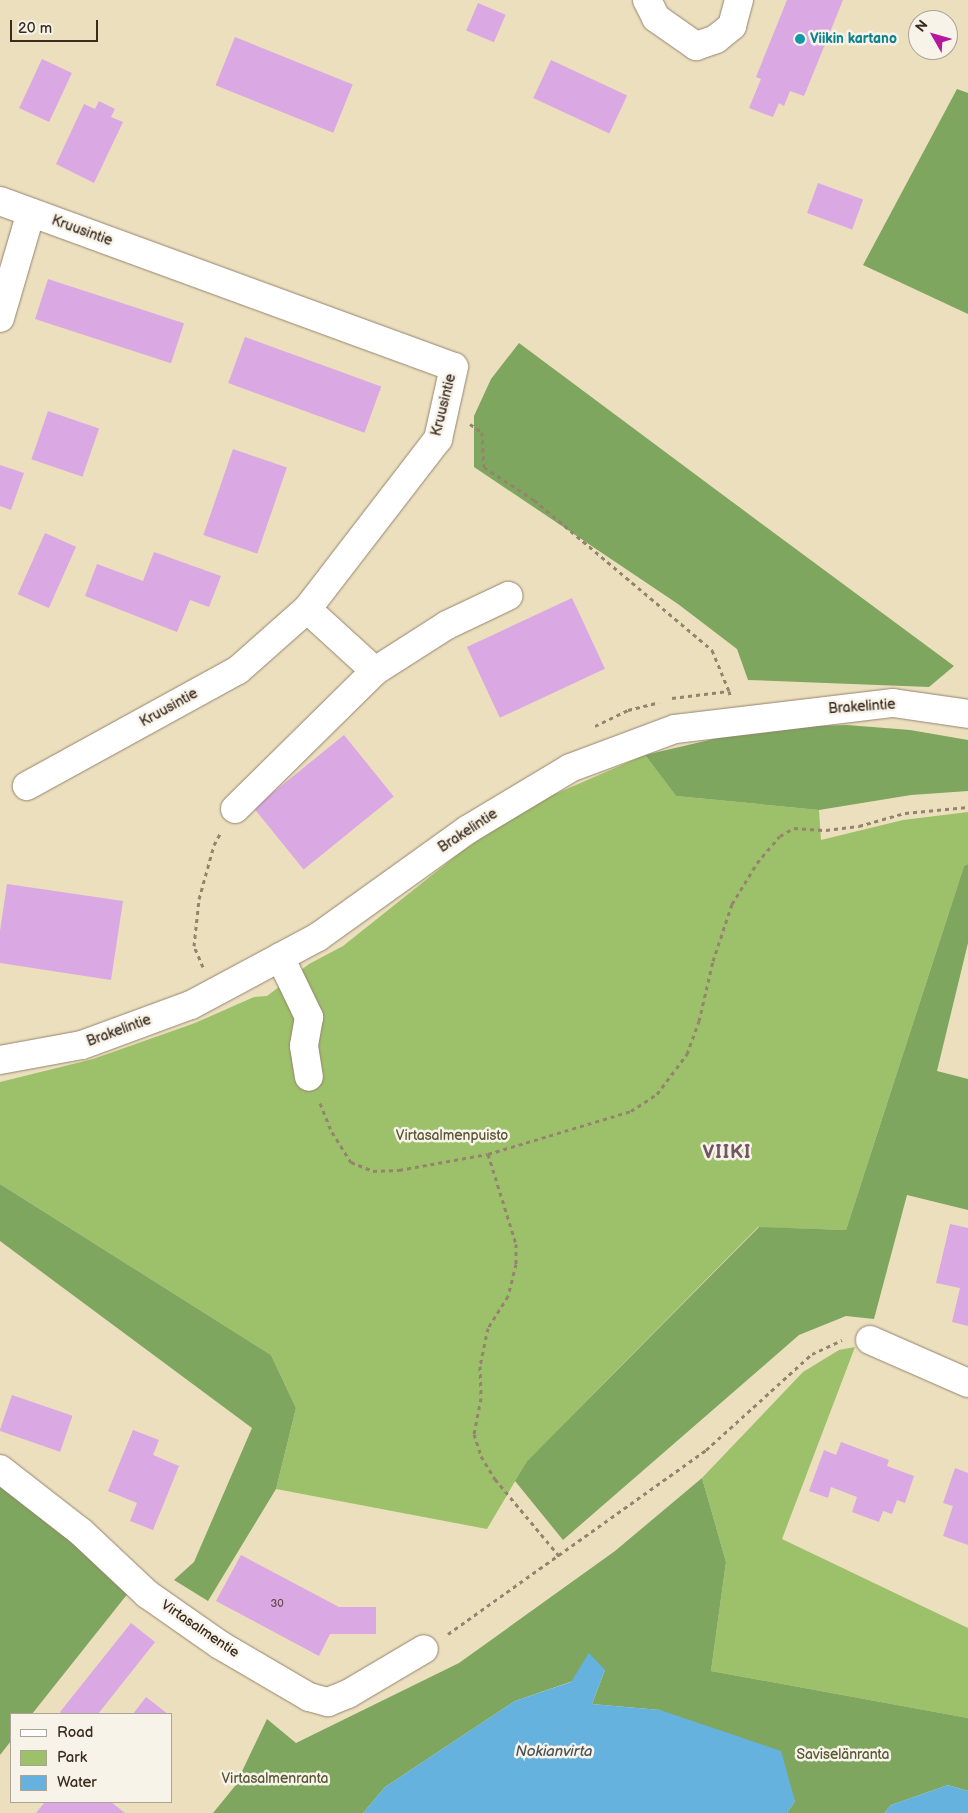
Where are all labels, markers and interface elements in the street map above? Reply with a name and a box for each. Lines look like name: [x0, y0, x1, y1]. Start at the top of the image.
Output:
scale bar: [12, 10, 100, 42]
north arrow: [908, 10, 958, 60]
text: N: [912, 17, 932, 35]
text: 20 m: [18, 19, 52, 38]
place label: Viikin kartano: [810, 31, 897, 47]
marker: Viikin kartano: [794, 33, 806, 45]
street label: Kruusintie: [49, 212, 115, 250]
street label: Kruusintie: [428, 372, 460, 438]
street label: Kruusintie: [137, 685, 201, 731]
street label: Brakelintie: [828, 696, 896, 718]
street label: Brakelintie: [435, 806, 501, 856]
street label: Brakelintie: [84, 1012, 154, 1050]
park label: Virtasalmenpuisto: [396, 1128, 508, 1144]
district label: VIIKI: [702, 1142, 752, 1164]
street label: Virtasalmentie: [158, 1597, 242, 1661]
house number: 30: [270, 1597, 284, 1611]
legend: [10, 1713, 172, 1803]
text: Road: [57, 1723, 93, 1742]
water label: Nokianvirta: [516, 1743, 592, 1761]
park label: Saviselänranta: [797, 1747, 889, 1763]
text: Park: [57, 1748, 87, 1767]
park label: Virtasalmenranta: [221, 1771, 329, 1787]
text: Water: [57, 1773, 97, 1792]

